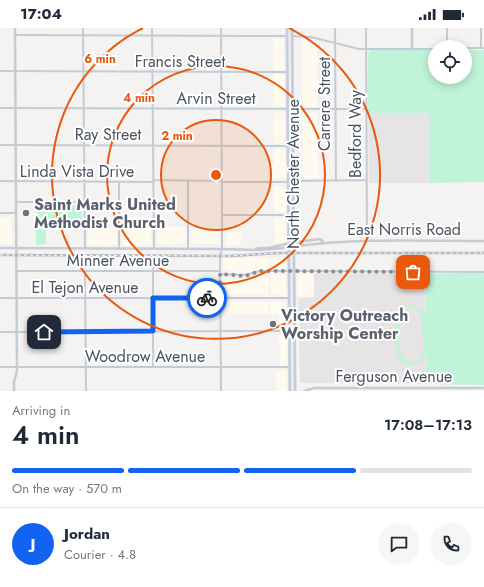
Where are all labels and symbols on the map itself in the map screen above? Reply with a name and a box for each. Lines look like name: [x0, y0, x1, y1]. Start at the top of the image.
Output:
text: 6 min: [84, 50, 116, 68]
street label: Francis Street: [135, 50, 225, 73]
street label: Carrere Street: [313, 57, 336, 151]
street label: Arvin Street: [176, 87, 256, 110]
text: 4 min: [123, 89, 155, 107]
street label: Bedford Way: [344, 89, 367, 178]
street label: North Chester Avenue: [282, 99, 305, 249]
street label: Ray Street: [75, 123, 141, 146]
text: 2 min: [161, 127, 193, 145]
street label: Linda Vista Drive: [20, 160, 134, 183]
centre of rings: [209, 168, 223, 182]
place label: Saint Marks United Methodist Church: [34, 193, 176, 234]
marker: Saint Marks United Methodist Church: [21, 208, 31, 218]
street label: East Norris Road: [347, 218, 461, 241]
street label: Minner Avenue: [67, 249, 169, 272]
pin: [396, 255, 430, 289]
street label: El Tejon Avenue: [31, 276, 139, 299]
courier: [187, 278, 227, 318]
place label: Victory Outreach Worship Center: [280, 304, 408, 345]
pin: [27, 315, 61, 349]
marker: Victory Outreach Worship Center: [268, 319, 278, 329]
street label: Woodrow Avenue: [85, 345, 205, 368]
street label: Ferguson Avenue: [336, 365, 452, 388]

